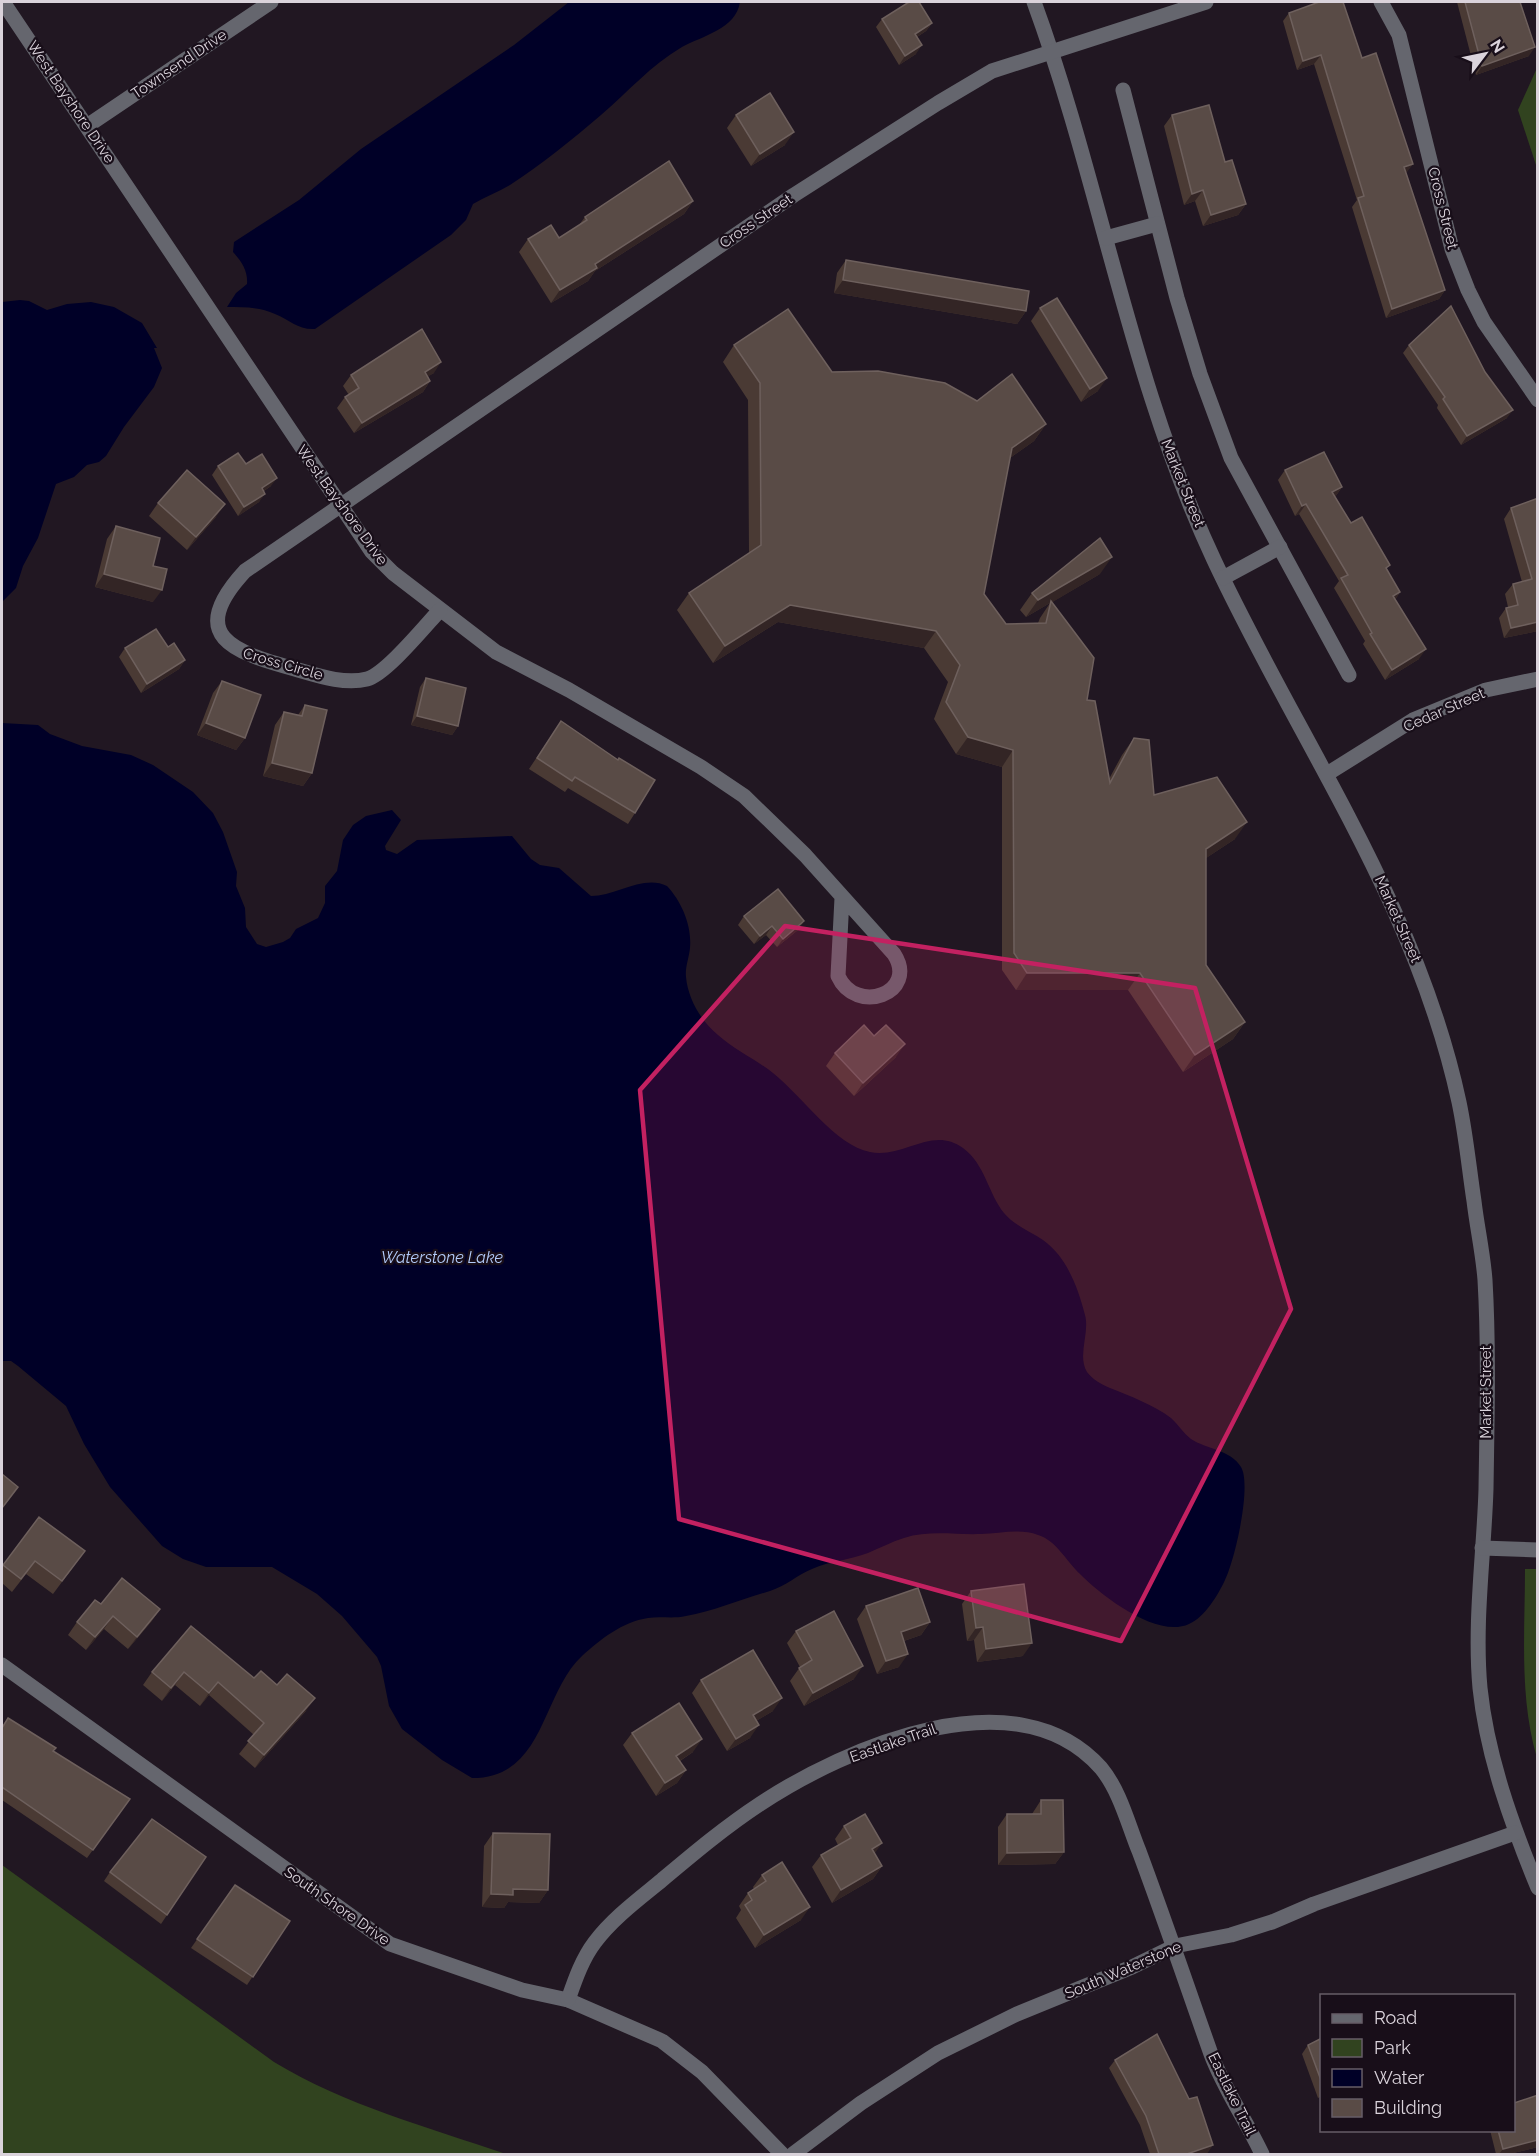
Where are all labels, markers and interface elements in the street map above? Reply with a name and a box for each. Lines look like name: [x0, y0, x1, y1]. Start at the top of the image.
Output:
north arrow: [1455, 24, 1515, 84]
street label: Townsend Drive: [128, 25, 230, 102]
text: N: [1486, 36, 1509, 57]
street label: West Bayshore Drive: [23, 37, 119, 167]
street label: Cross Street: [1424, 165, 1462, 251]
street label: Cross Street: [716, 190, 796, 252]
street label: Market Street: [1157, 436, 1209, 530]
street label: West Bayshore Drive: [292, 442, 392, 569]
street label: Cross Circle: [241, 644, 325, 684]
street label: Cedar Street: [1401, 684, 1487, 736]
street label: Market Street: [1371, 873, 1425, 965]
water label: Waterstone Lake: [381, 1248, 503, 1267]
street label: Market Street: [1477, 1345, 1495, 1439]
street label: Eastlake Trail: [847, 1720, 939, 1766]
street label: South Shore Drive: [281, 1863, 393, 1949]
street label: South Waterstone: [1062, 1937, 1184, 2003]
legend: [1320, 1994, 1515, 2132]
text: Road: [1374, 2007, 1417, 2028]
text: Park: [1374, 2037, 1411, 2058]
street label: Eastlake Trail: [1204, 2050, 1260, 2139]
text: Water: [1374, 2067, 1425, 2088]
text: Building: [1374, 2097, 1442, 2118]

